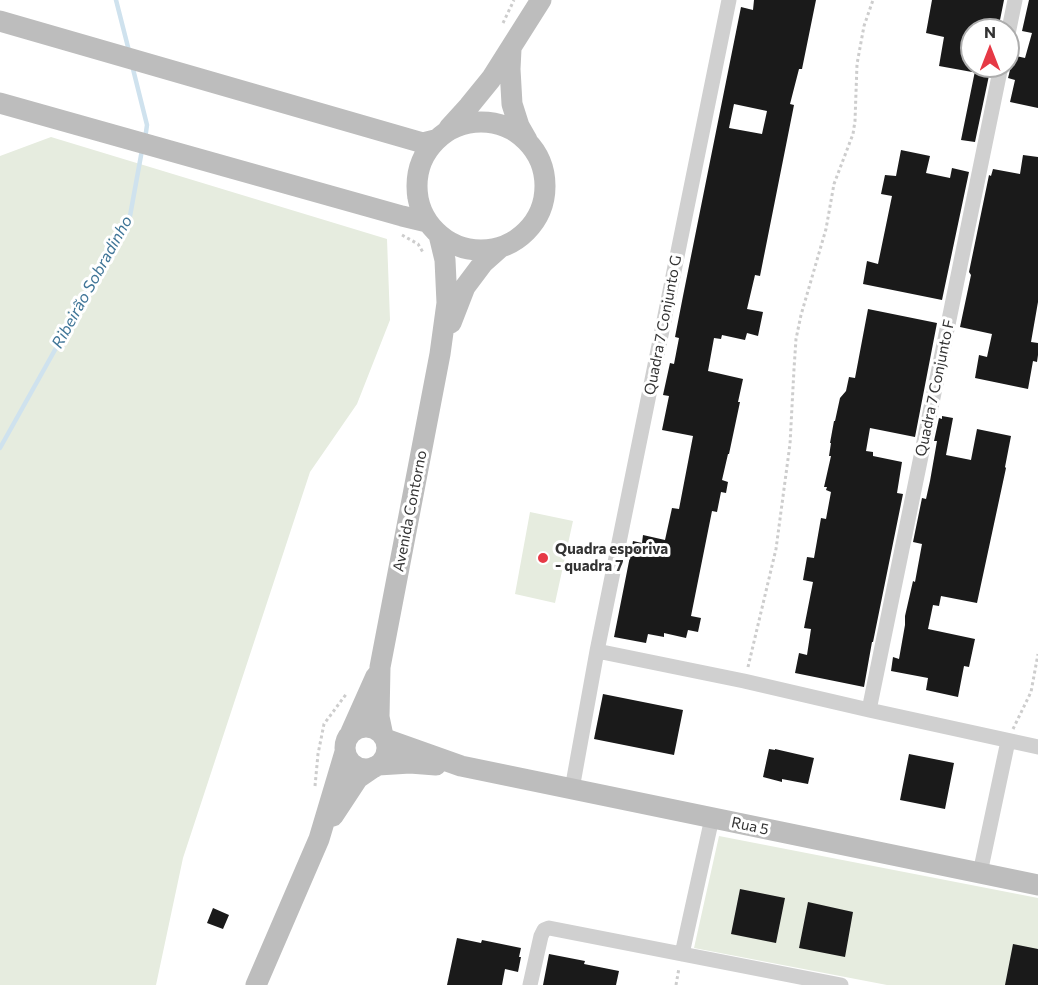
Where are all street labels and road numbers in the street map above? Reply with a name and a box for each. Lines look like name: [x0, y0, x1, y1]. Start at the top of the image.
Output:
street label: Quadra 7 Conjunto G: [641, 254, 685, 396]
street label: Quadra 7 Conjunto F: [912, 318, 958, 458]
street label: Avenida Contorno: [389, 449, 431, 573]
street label: Rua 5: [730, 813, 770, 839]

